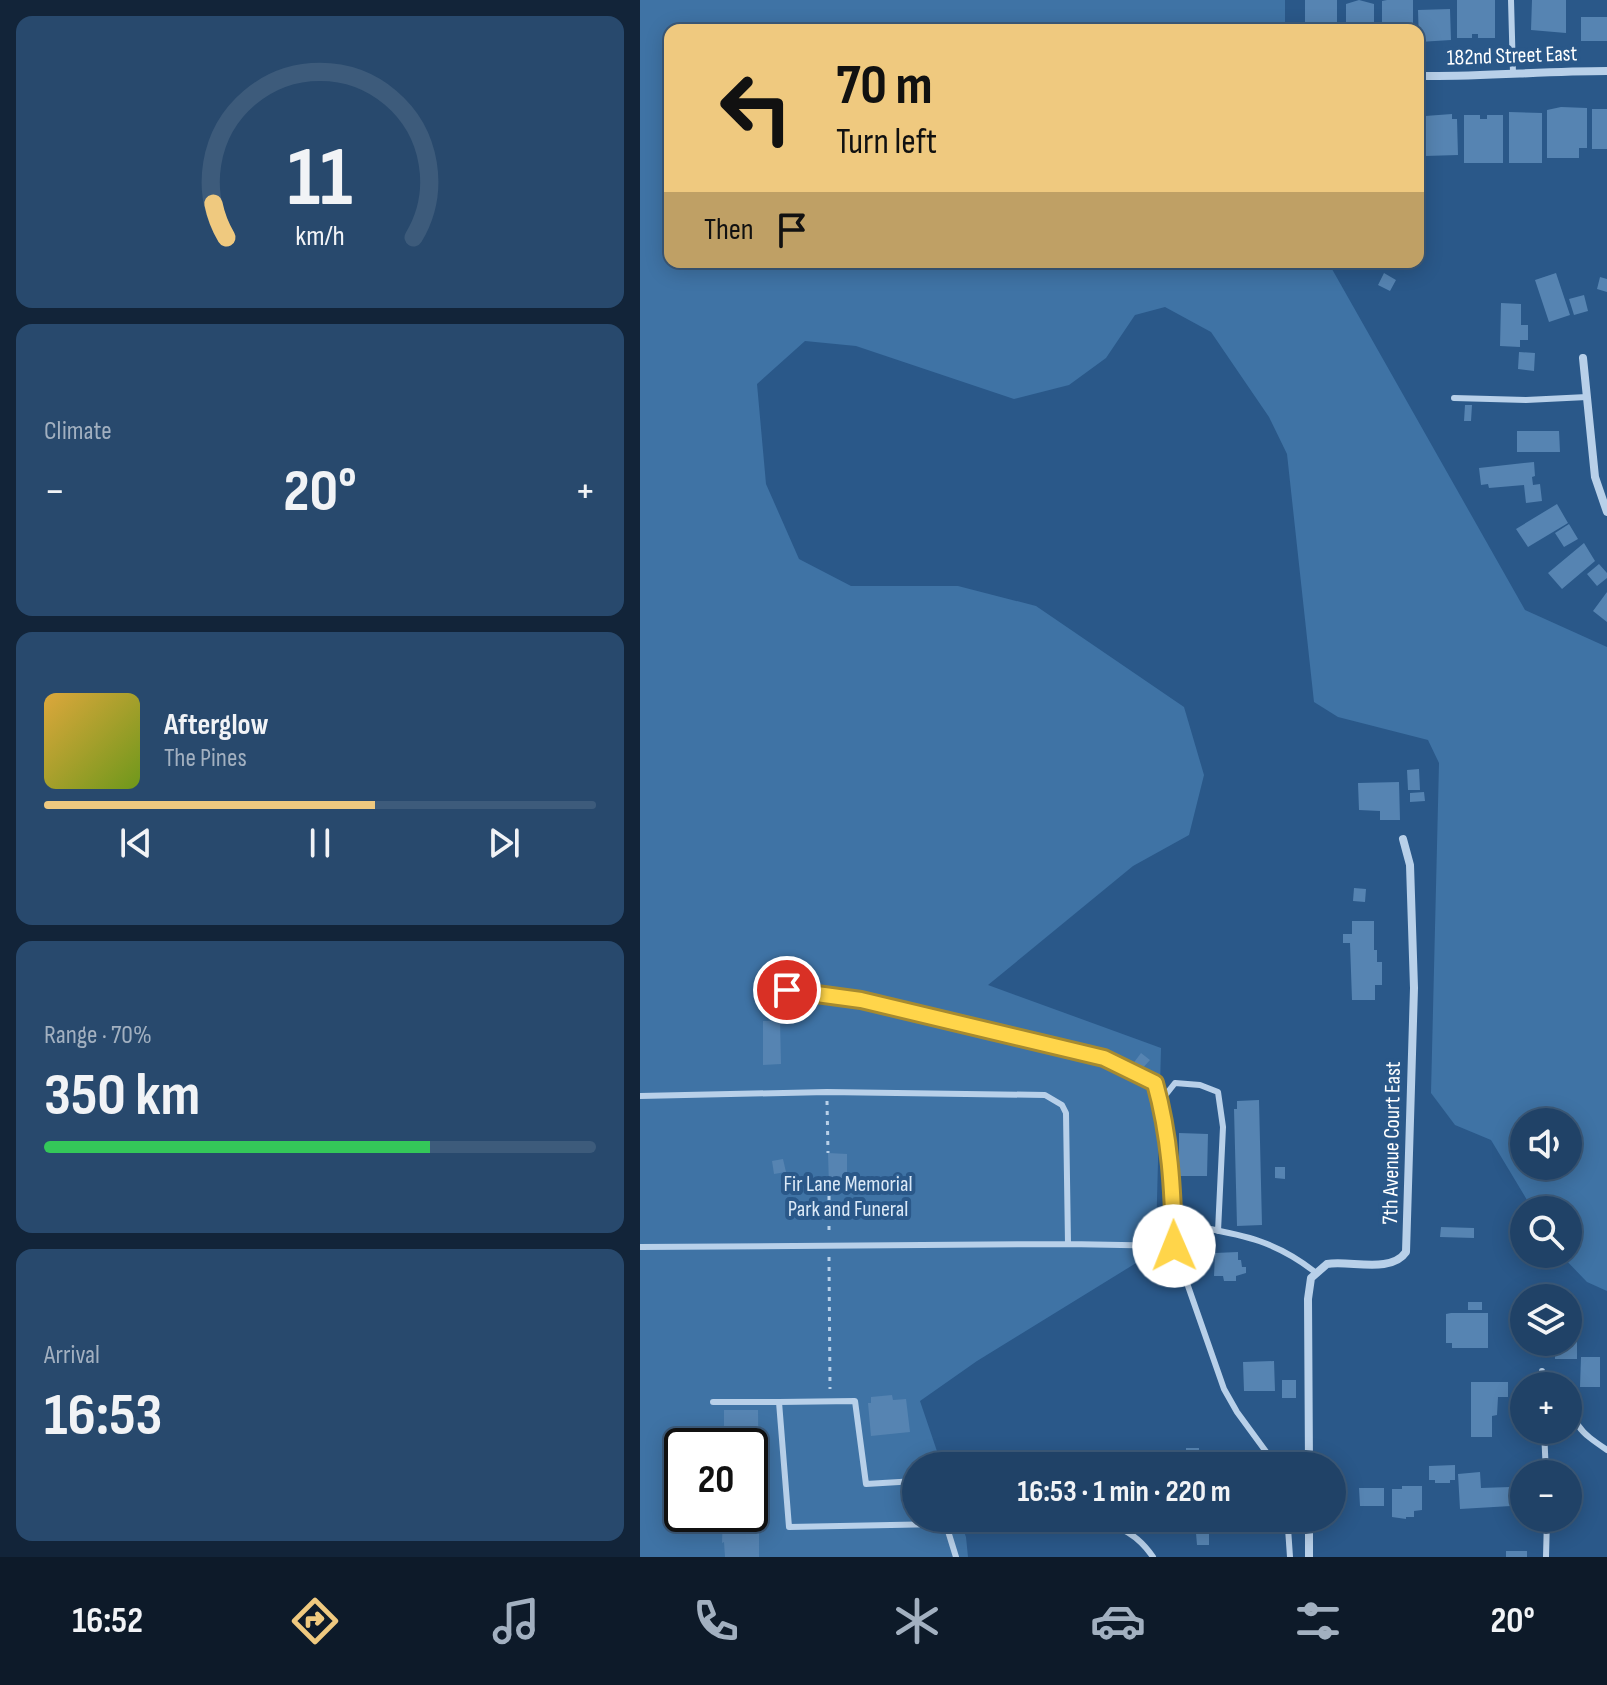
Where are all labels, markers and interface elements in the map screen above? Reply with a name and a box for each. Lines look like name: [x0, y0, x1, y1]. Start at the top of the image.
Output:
street label: 182nd Street East: [1446, 40, 1578, 72]
text: 70 m: [836, 53, 933, 120]
icon: left: [704, 56, 808, 160]
text: Turn left: [836, 121, 937, 164]
text: 11: [287, 129, 353, 229]
icon: arrive: [770, 208, 814, 252]
text: Then: [704, 212, 754, 248]
text: km/h: [295, 219, 345, 254]
text: Climate: [44, 416, 112, 447]
text: 20°: [283, 456, 357, 528]
text: −: [44, 465, 66, 518]
text: +: [574, 465, 596, 518]
text: Afterglow: [164, 707, 269, 743]
text: The Pines: [164, 743, 247, 774]
icon: previous: [114, 821, 158, 865]
icon: pause: [298, 821, 342, 865]
icon: next: [482, 821, 526, 865]
pin: [753, 956, 821, 1024]
icon: arrive: [765, 968, 809, 1012]
text: Range · 70%: [44, 1020, 152, 1051]
text: 350 km: [44, 1060, 200, 1132]
street label: 7th Avenue Court East: [1377, 1061, 1407, 1225]
map controls: [1510, 1108, 1582, 1532]
button: sound: [1510, 1108, 1582, 1180]
park label: Fir Lane Memorial Park and Funeral: [783, 1171, 913, 1223]
button: search: [1510, 1196, 1582, 1268]
position arrow: [1132, 1204, 1216, 1288]
button: layers: [1510, 1284, 1582, 1356]
text: Arrival: [44, 1340, 100, 1371]
button: +: [1510, 1372, 1582, 1444]
text: 16:53: [44, 1380, 162, 1452]
speed limit sign: 20: [664, 1428, 768, 1532]
button: −: [1510, 1460, 1582, 1532]
text: 16:53 · 1 min · 220 m: [1017, 1474, 1231, 1510]
icon: directions: [287, 1593, 343, 1649]
icon: music: [488, 1593, 544, 1649]
icon: phone: [688, 1593, 744, 1649]
icon: climate: [889, 1593, 945, 1649]
icon: car: [1090, 1593, 1146, 1649]
icon: filters: [1290, 1593, 1346, 1649]
text: 16:52: [72, 1600, 143, 1643]
text: 20°: [1491, 1600, 1535, 1643]

